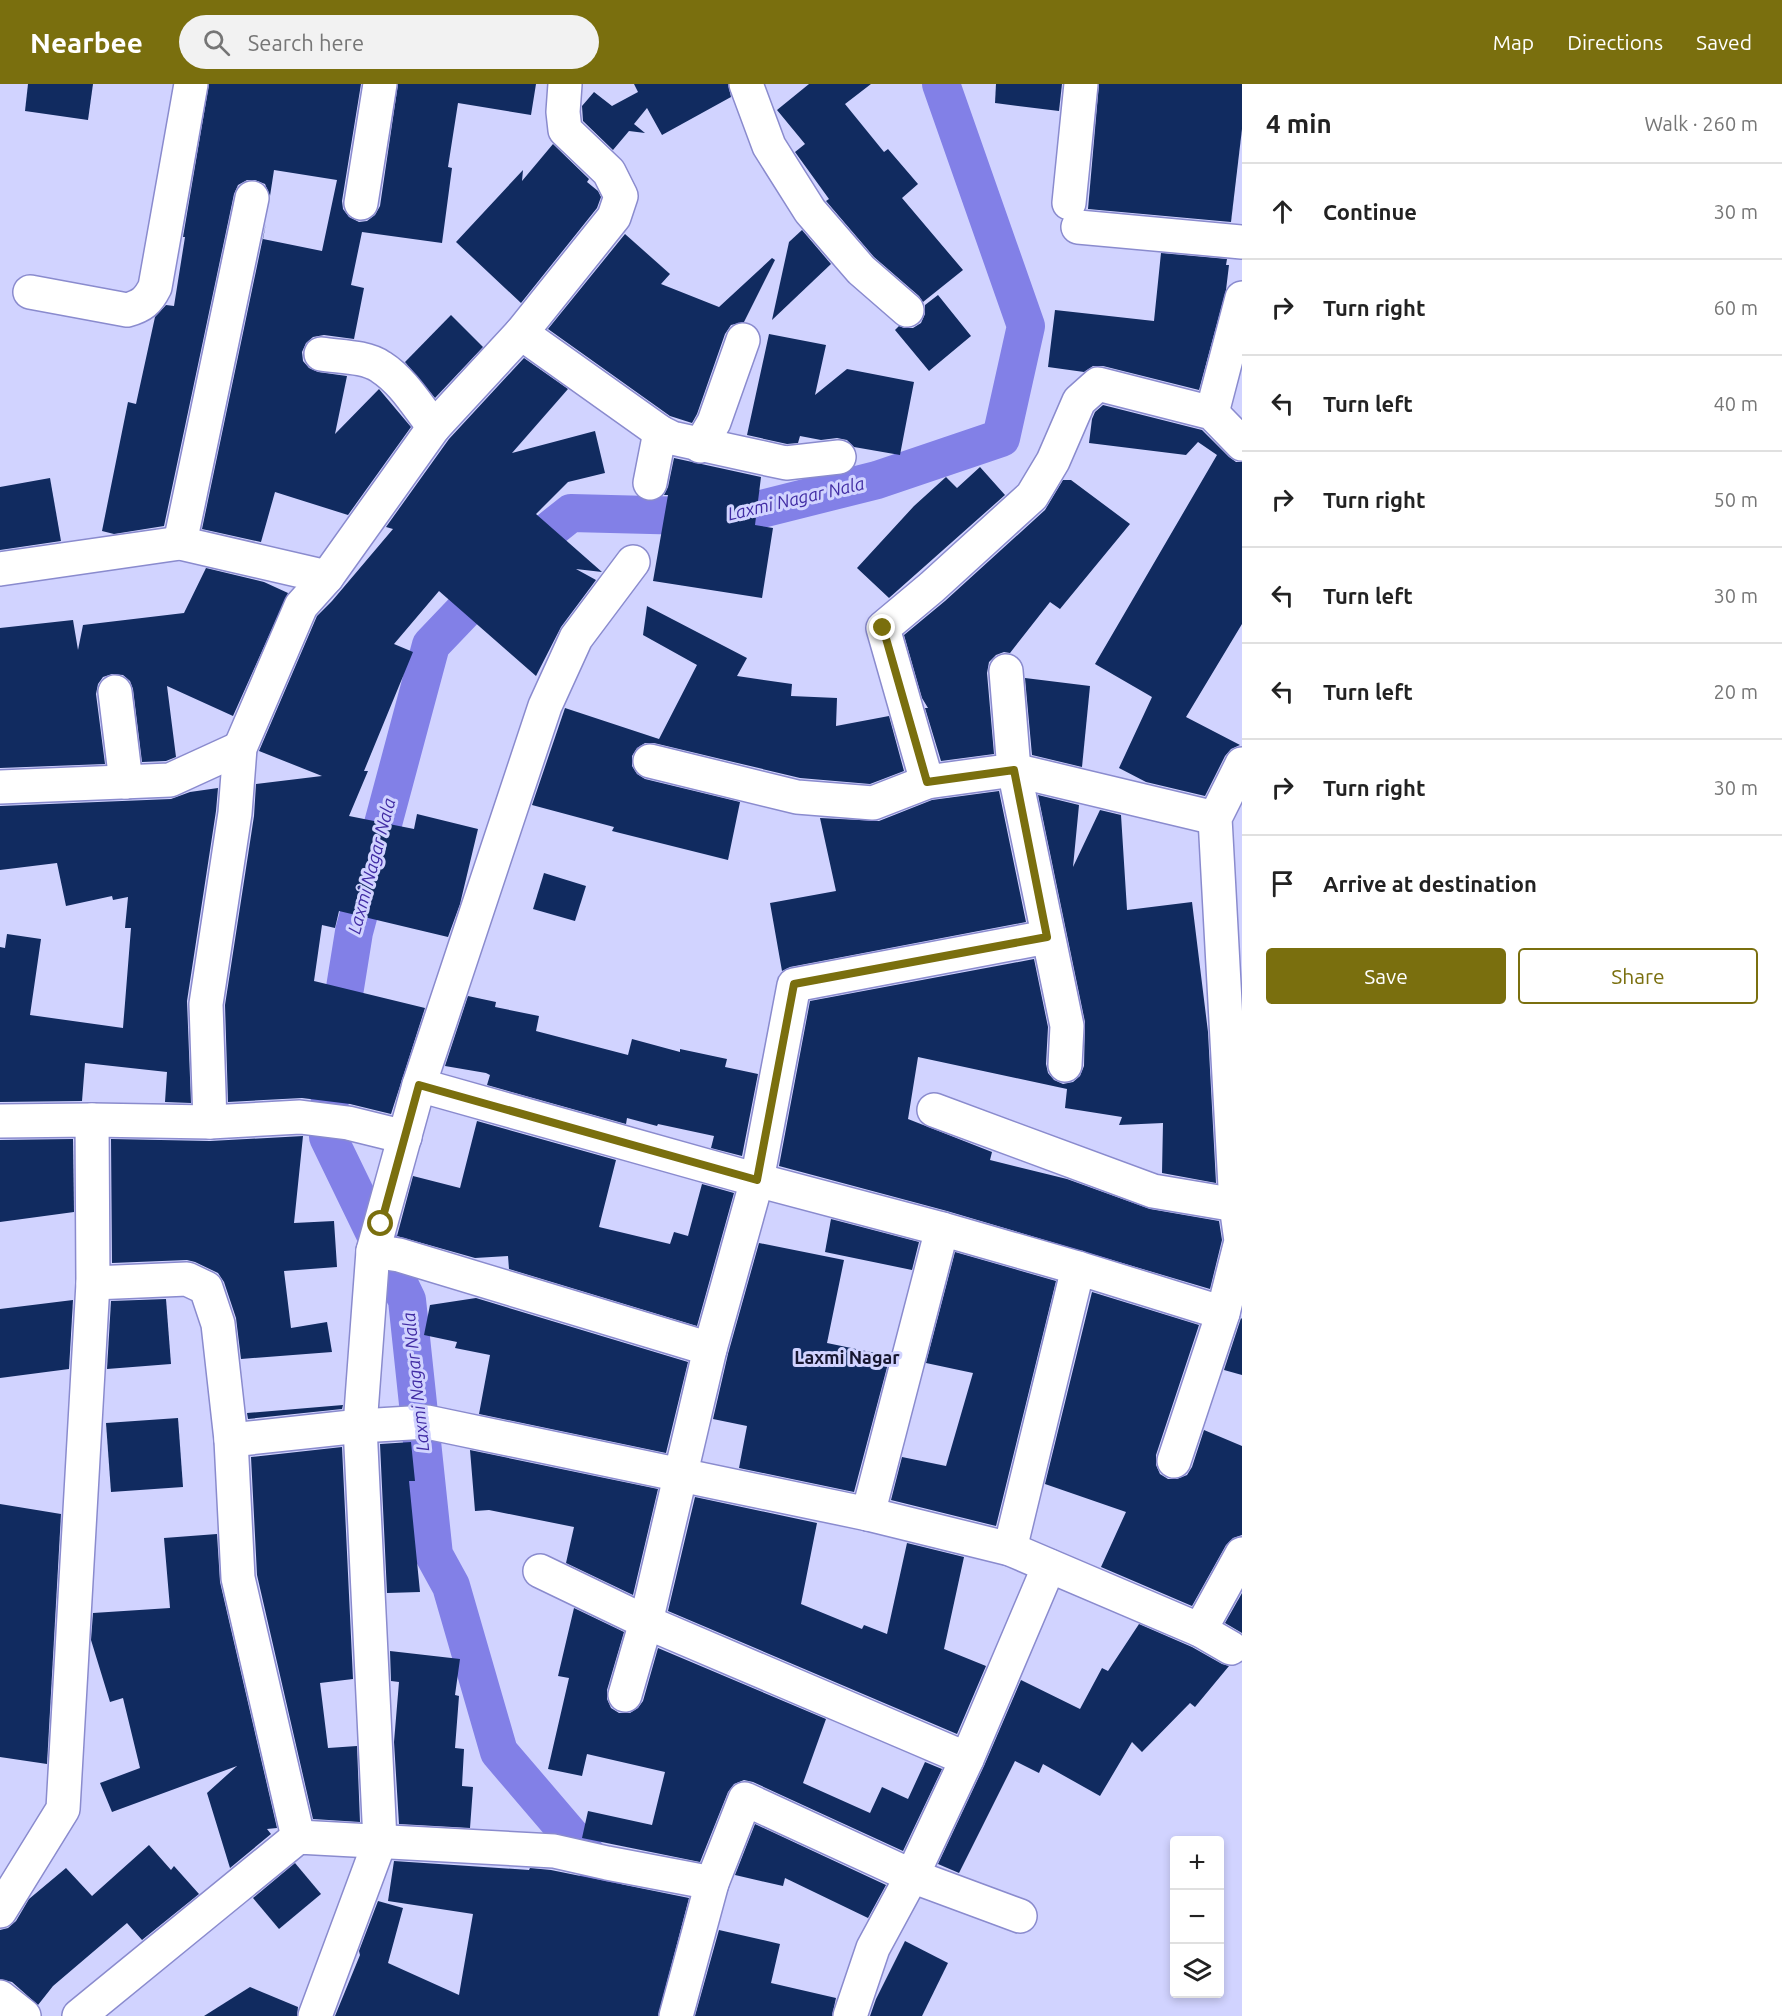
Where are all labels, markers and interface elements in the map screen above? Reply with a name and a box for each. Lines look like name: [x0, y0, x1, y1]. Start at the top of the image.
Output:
search box: [179, 15, 599, 69]
icon: search: [200, 26, 233, 59]
text: Nearbee: [30, 27, 143, 58]
text: Search here: [248, 30, 364, 55]
text: Map: [1493, 30, 1534, 54]
text: Directions: [1567, 30, 1663, 54]
text: Saved: [1696, 30, 1752, 54]
text: 4 min: [1266, 109, 1332, 138]
text: Walk · 260 m: [1645, 112, 1758, 135]
icon: ahead: [1266, 195, 1299, 228]
text: Continue: [1323, 199, 1417, 224]
text: 30 m: [1714, 200, 1758, 223]
icon: right: [1266, 291, 1299, 324]
text: Turn right: [1323, 295, 1425, 320]
text: 60 m: [1714, 296, 1758, 319]
icon: left: [1266, 387, 1299, 420]
text: Turn left: [1323, 391, 1413, 416]
text: 40 m: [1714, 392, 1758, 415]
water label: Laxmi Nagar Nala: [725, 473, 866, 523]
icon: right: [1266, 483, 1299, 516]
text: Turn right: [1323, 487, 1425, 512]
text: 50 m: [1714, 488, 1758, 511]
icon: left: [1266, 579, 1299, 612]
text: Turn left: [1323, 583, 1413, 608]
text: 30 m: [1714, 584, 1758, 607]
route end: [869, 614, 895, 640]
icon: left: [1266, 675, 1299, 708]
text: Turn left: [1323, 679, 1413, 704]
text: 20 m: [1714, 680, 1758, 703]
icon: right: [1266, 771, 1299, 804]
text: Turn right: [1323, 775, 1425, 800]
text: 30 m: [1714, 776, 1758, 799]
water label: Laxmi Nagar Nala: [343, 795, 399, 936]
icon: arrive: [1266, 867, 1299, 900]
text: Arrive at destination: [1323, 871, 1537, 896]
button: Save: [1266, 948, 1506, 1004]
button: Share: [1518, 948, 1758, 1004]
route start: [367, 1210, 393, 1236]
water label: Laxmi Nagar Nala: [398, 1311, 432, 1453]
district label: Laxmi Nagar: [794, 1347, 900, 1367]
map controls: [1170, 1836, 1224, 1998]
button: +: [1170, 1836, 1224, 1890]
button: −: [1170, 1890, 1224, 1944]
button: layers: [1170, 1944, 1224, 1998]

